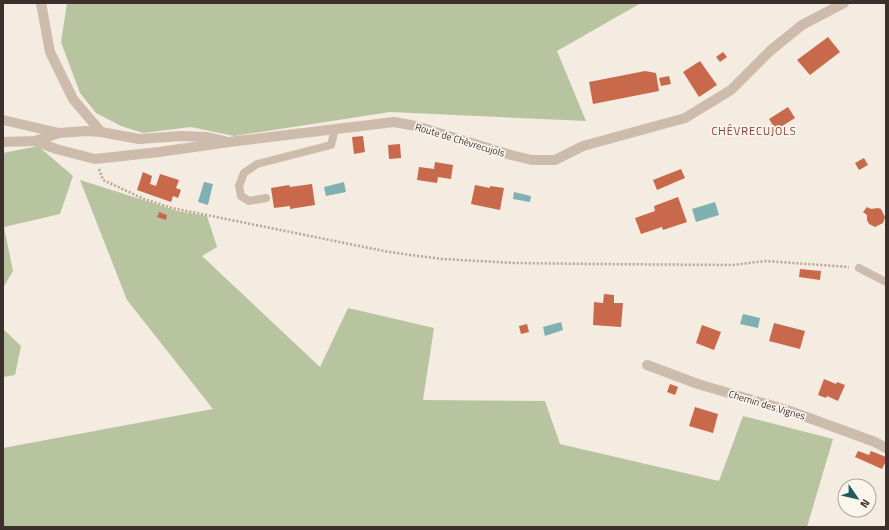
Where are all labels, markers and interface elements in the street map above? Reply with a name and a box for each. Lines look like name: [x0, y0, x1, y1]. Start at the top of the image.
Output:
street label: Route de Chèvrecujols: [413, 119, 507, 161]
district label: CHÊVRECUJOLS: [711, 123, 797, 139]
street label: Chemin des Vignes: [727, 386, 807, 424]
north arrow: [837, 478, 877, 518]
text: N: [857, 496, 874, 511]

